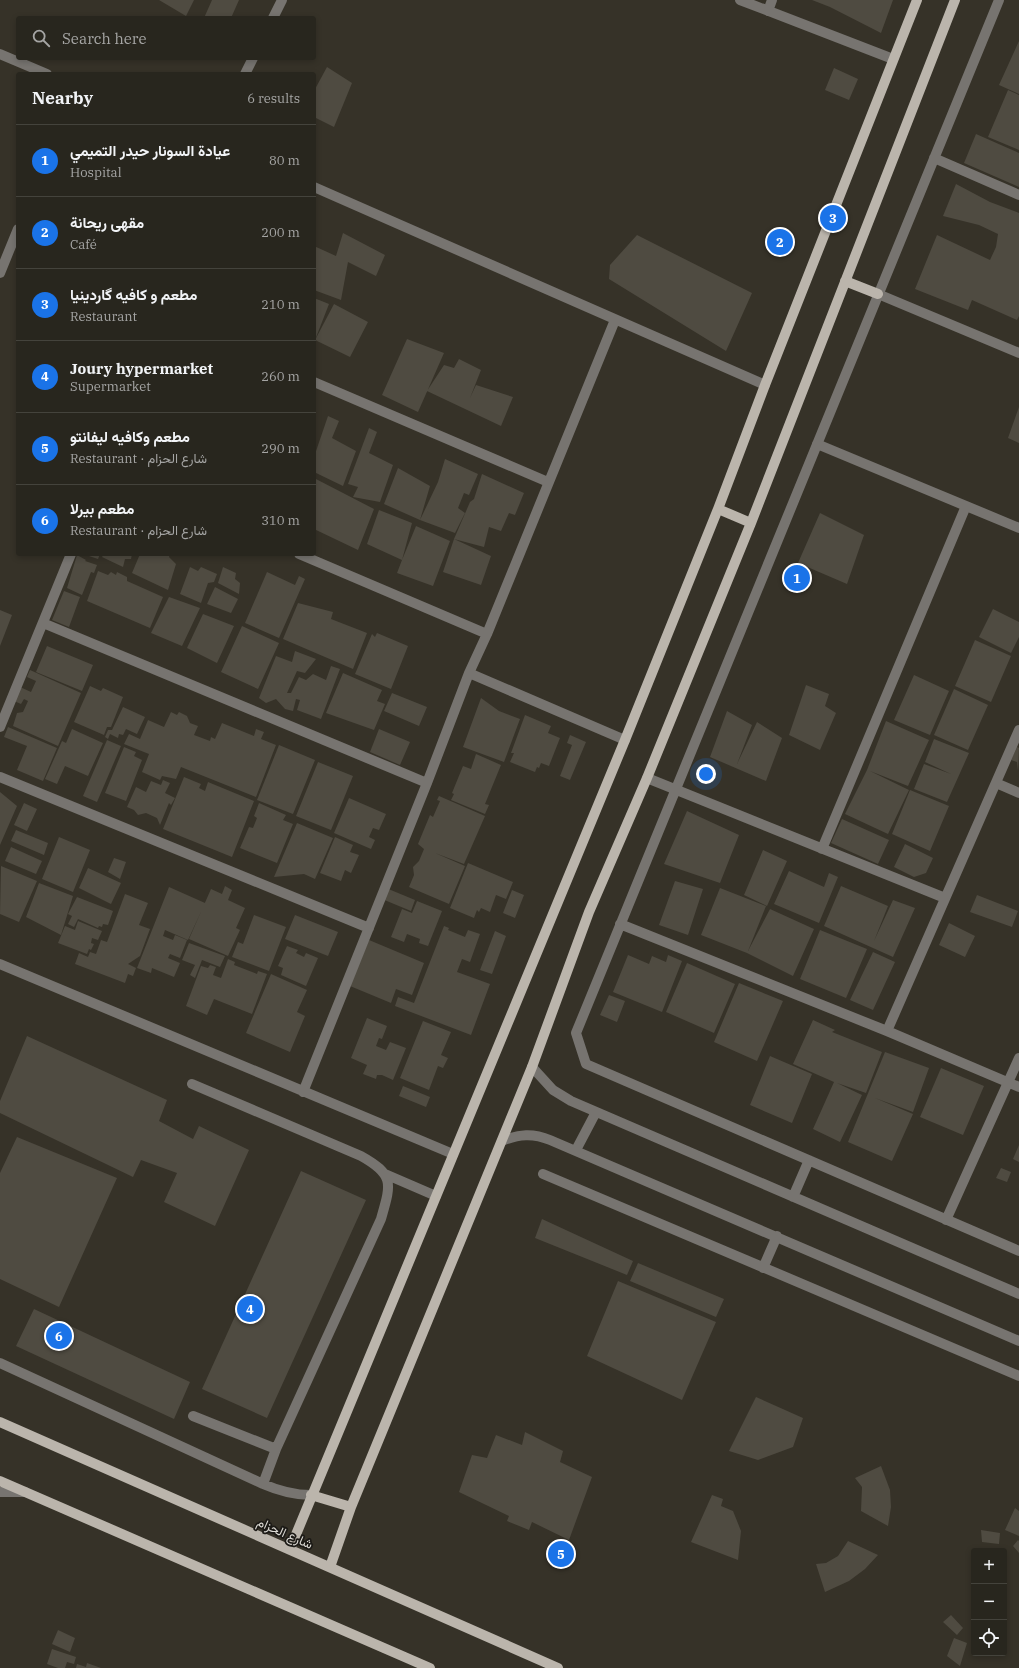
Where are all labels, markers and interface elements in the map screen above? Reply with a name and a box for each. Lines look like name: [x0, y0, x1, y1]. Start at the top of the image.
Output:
search box: [16, 16, 316, 60]
icon: search: [30, 27, 52, 49]
text: Search here: [62, 29, 147, 48]
text: Nearby: [32, 87, 93, 109]
text: 6 results: [247, 90, 300, 107]
text: عيادة السونار حيدر التميمي: [70, 141, 230, 160]
text: 1: [41, 152, 49, 169]
text: 80 m: [269, 152, 300, 169]
text: Hospital: [70, 164, 122, 181]
pin: 3: [820, 203, 846, 233]
text: مقهى ريحانة: [70, 213, 144, 232]
text: 2: [41, 224, 49, 241]
text: 200 m: [261, 224, 300, 241]
pin: 2: [767, 227, 793, 257]
text: Café: [70, 236, 97, 253]
text: مطعم و كافيه گاردينيا: [70, 285, 197, 304]
text: 3: [41, 296, 49, 313]
text: 210 m: [261, 296, 300, 313]
text: Restaurant: [70, 308, 137, 325]
text: Joury hypermarket: [70, 359, 213, 378]
text: 4: [41, 368, 49, 385]
text: 260 m: [261, 368, 300, 385]
text: Supermarket: [70, 378, 151, 395]
text: مطعم وكافيه ليفانتو: [70, 427, 190, 446]
text: 5: [41, 440, 49, 457]
text: 290 m: [261, 440, 300, 457]
text: Restaurant · شارع الحزام: [70, 450, 207, 467]
text: مطعم بيرلا: [70, 499, 134, 518]
text: 6: [41, 512, 49, 529]
text: 310 m: [261, 512, 300, 529]
text: Restaurant · شارع الحزام: [70, 522, 207, 539]
pin: 1: [784, 563, 810, 593]
your location: [696, 764, 716, 784]
pin: 4: [237, 1294, 263, 1324]
pin: 6: [46, 1321, 72, 1351]
street label: شارع الحزام: [254, 1513, 316, 1554]
pin: 5: [548, 1539, 574, 1569]
map controls: [971, 1548, 1007, 1656]
button: +: [971, 1548, 1007, 1584]
button: −: [971, 1584, 1007, 1620]
button: locate: [971, 1620, 1007, 1656]

